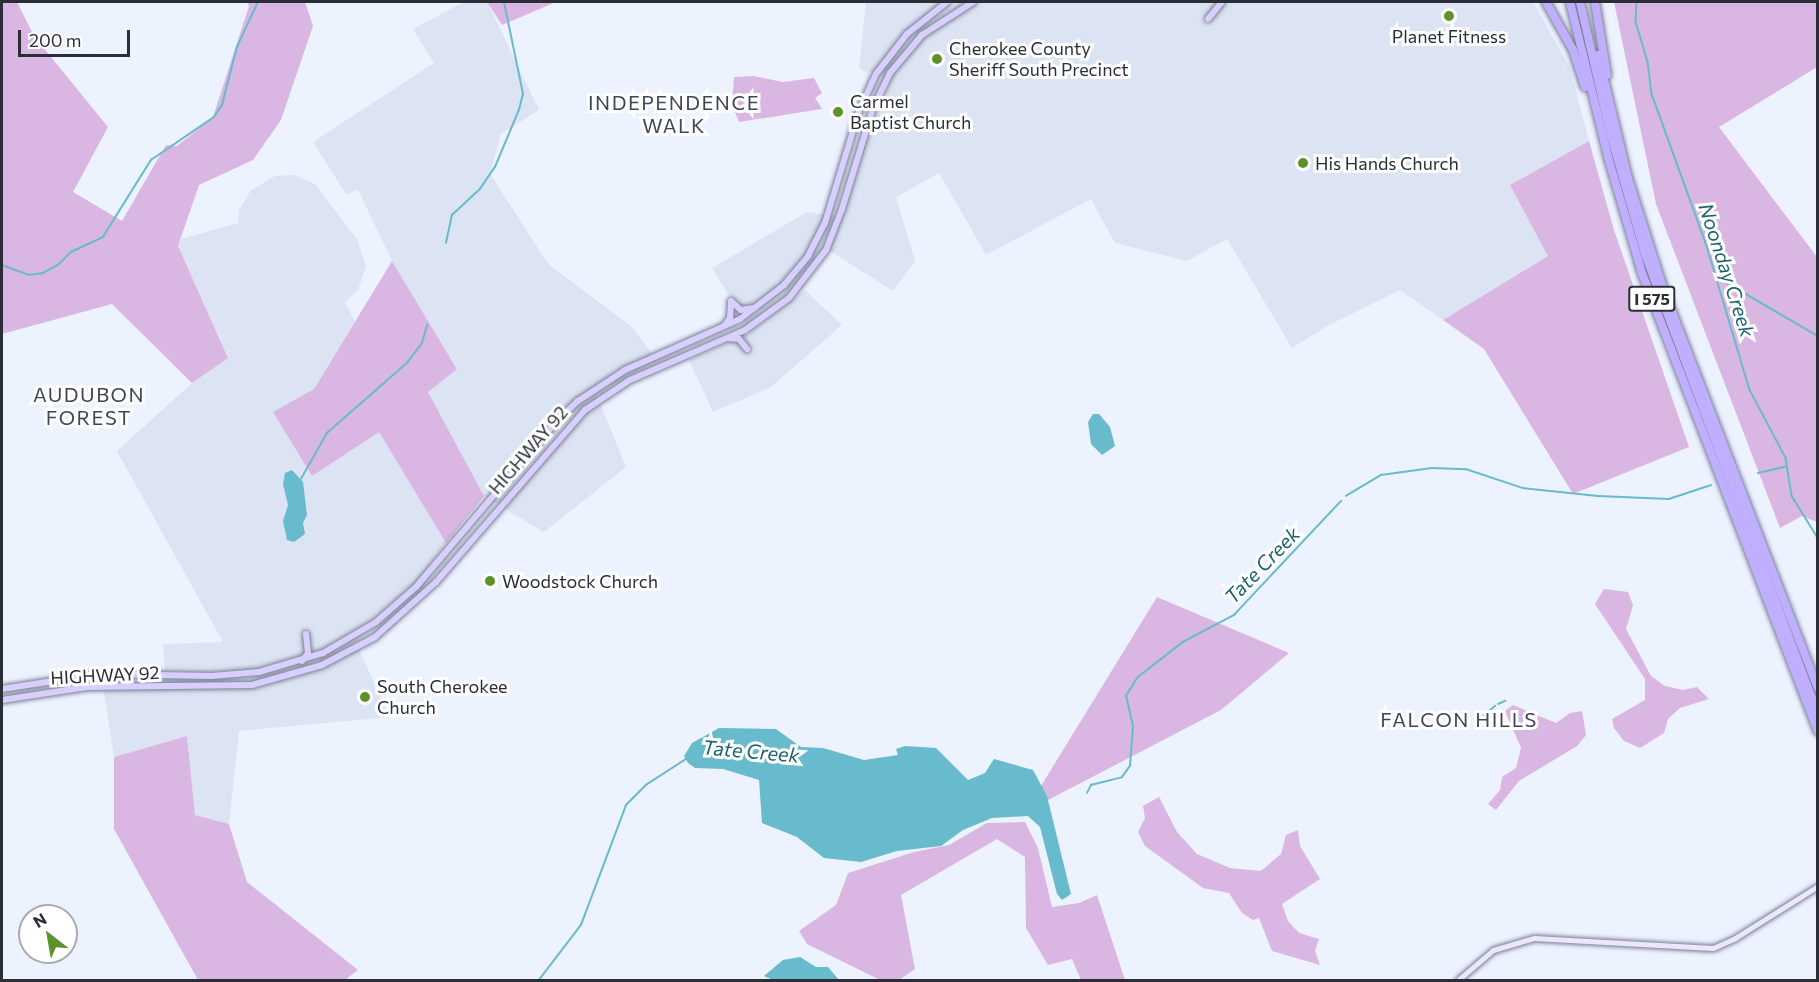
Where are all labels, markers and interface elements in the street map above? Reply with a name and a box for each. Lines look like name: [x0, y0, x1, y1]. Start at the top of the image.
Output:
marker: Planet Fitness: [1442, 9, 1456, 23]
scale bar: [21, 18, 134, 56]
place label: Planet Fitness: [1392, 25, 1506, 47]
text: 200 m: [29, 29, 82, 51]
place label: Cherokee County Sheriff South Precinct: [949, 38, 1129, 80]
marker: Cherokee County Sheriff South Precinct: [930, 52, 944, 66]
district label: INDEPENDENCE WALK: [588, 91, 760, 138]
place label: Carmel Baptist Church: [850, 91, 971, 134]
marker: Carmel Baptist Church: [831, 105, 845, 119]
place label: His Hands Church: [1315, 152, 1459, 174]
marker: His Hands Church: [1296, 156, 1310, 170]
water label: Noonday Creek: [1694, 200, 1760, 340]
road number: I 575: [1628, 286, 1676, 312]
district label: AUDUBON FOREST: [33, 382, 145, 429]
street label: HIGHWAY 92: [484, 402, 572, 498]
water label: Tate Creek: [1220, 522, 1304, 608]
place label: Woodstock Church: [502, 570, 658, 592]
marker: Woodstock Church: [483, 574, 497, 588]
street label: HIGHWAY 92: [50, 661, 160, 689]
place label: South Cherokee Church: [377, 676, 508, 718]
marker: South Cherokee Church: [358, 690, 372, 704]
district label: FALCON HILLS: [1380, 707, 1538, 731]
water label: Tate Creek: [702, 735, 800, 767]
north arrow: [18, 904, 78, 964]
text: N: [29, 909, 50, 931]

